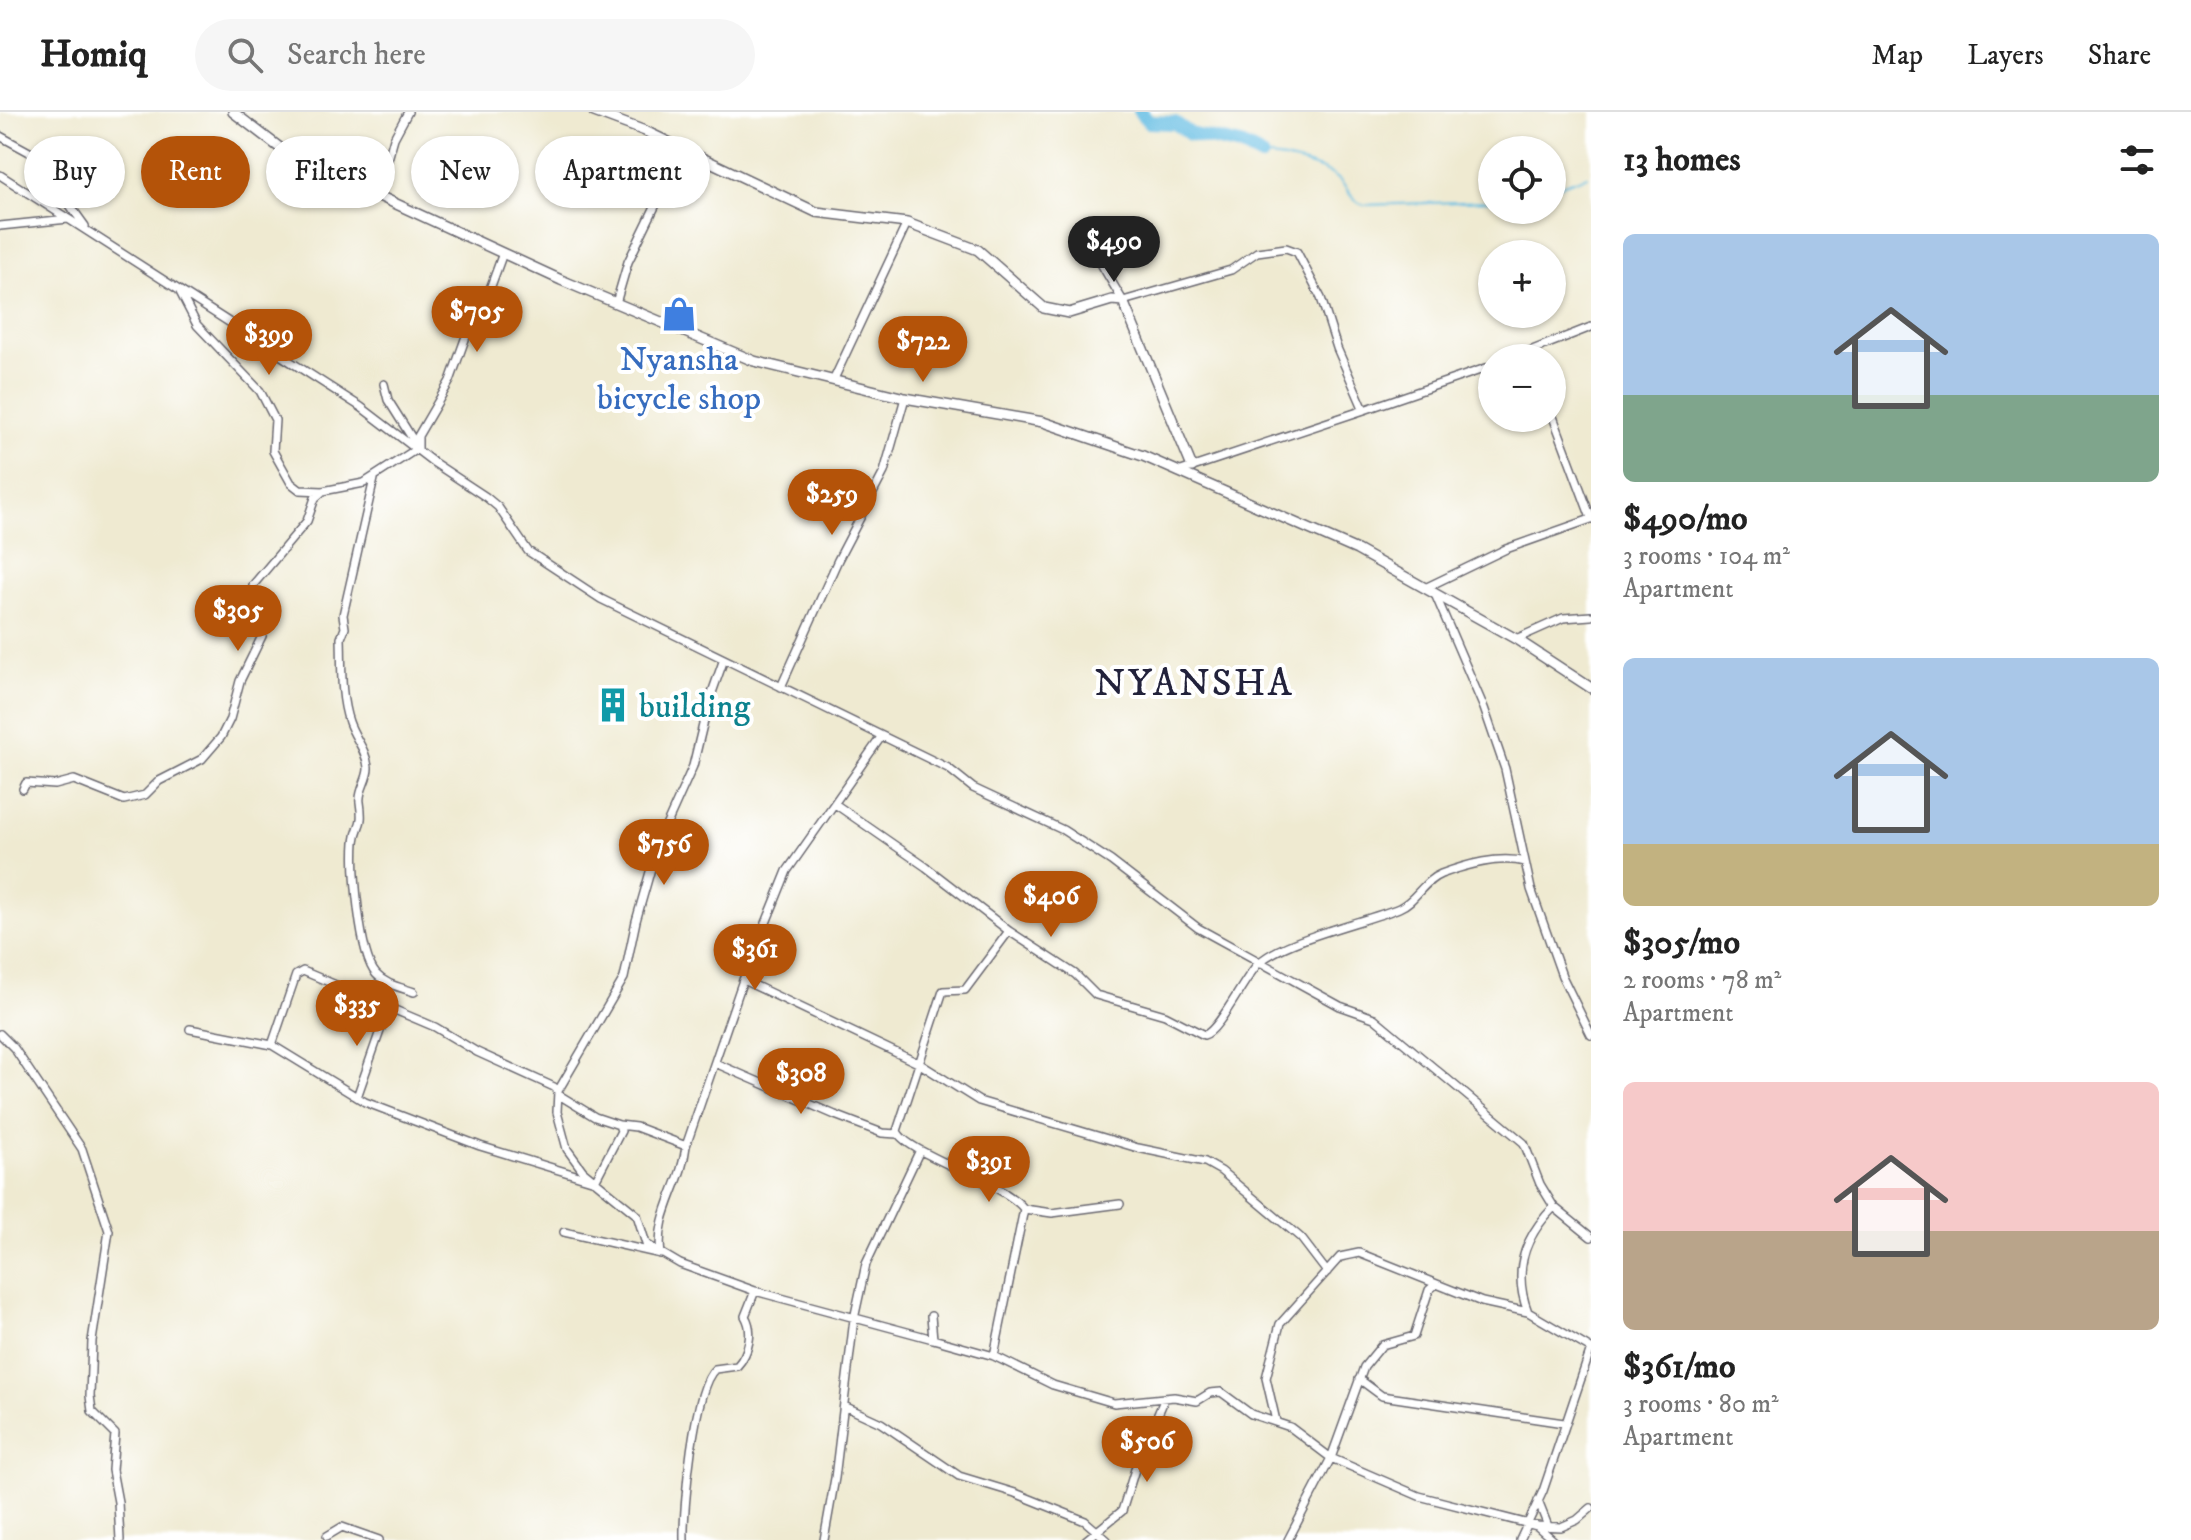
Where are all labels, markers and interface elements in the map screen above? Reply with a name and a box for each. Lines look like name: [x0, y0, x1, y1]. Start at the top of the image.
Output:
search box: [195, 19, 755, 91]
text: Homiq: [40, 31, 147, 79]
icon: search: [223, 33, 267, 77]
text: Search here: [287, 37, 426, 74]
text: Map: [1872, 38, 1923, 73]
text: Layers: [1967, 38, 2044, 73]
text: Share: [2088, 38, 2151, 73]
chip: Buy: [24, 136, 125, 208]
chip: Rent: [141, 136, 250, 208]
chip: Filters: [266, 136, 395, 208]
chip: New: [411, 136, 519, 208]
chip: Apartment: [535, 136, 710, 208]
map controls: [1478, 136, 1566, 432]
button: locate: [1478, 136, 1566, 224]
icon: filters: [2115, 138, 2159, 182]
text: 13 homes: [1623, 139, 1741, 181]
pin: $490: [1067, 216, 1161, 284]
text: $490: [1086, 225, 1142, 258]
button: +: [1478, 240, 1566, 328]
pin: $705: [430, 286, 524, 354]
icon: home: [1819, 286, 1963, 430]
text: $705: [450, 295, 504, 328]
shop icon: Nyansha bicycle shop: [660, 295, 698, 333]
pin: $399: [222, 309, 316, 377]
pin: $722: [876, 316, 970, 384]
text: $399: [244, 318, 294, 351]
text: $722: [896, 325, 950, 358]
place label: Nyansha bicycle shop: [597, 339, 761, 420]
button: −: [1478, 344, 1566, 432]
pin: $259: [785, 469, 879, 537]
text: $259: [806, 478, 858, 511]
text: $490/mo: [1623, 498, 1748, 540]
text: 3 rooms · 104 m²: [1623, 540, 1790, 573]
text: Apartment: [1623, 573, 1734, 606]
pin: $305: [191, 585, 285, 653]
text: $305: [213, 594, 263, 627]
district label: NYANSHA: [1094, 660, 1294, 708]
building icon: building: [594, 686, 632, 724]
place label: building: [639, 686, 751, 728]
icon: home: [1819, 710, 1963, 854]
pin: $756: [617, 819, 711, 887]
text: $756: [637, 828, 691, 861]
pin: $406: [1004, 871, 1098, 939]
text: $406: [1023, 880, 1079, 913]
text: $305/mo: [1623, 922, 1740, 964]
pin: $361: [708, 924, 802, 992]
text: $361: [732, 933, 778, 966]
text: 2 rooms · 78 m²: [1623, 964, 1781, 997]
pin: $335: [310, 980, 404, 1048]
text: $335: [334, 989, 380, 1022]
text: Apartment: [1623, 997, 1734, 1030]
pin: $308: [754, 1048, 848, 1116]
text: $308: [776, 1057, 826, 1090]
icon: home: [1819, 1134, 1963, 1278]
pin: $391: [942, 1136, 1036, 1204]
text: $391: [966, 1145, 1012, 1178]
text: $361/mo: [1623, 1346, 1735, 1388]
text: 3 rooms · 80 m²: [1623, 1388, 1779, 1421]
pin: $506: [1100, 1416, 1194, 1484]
text: Apartment: [1623, 1421, 1734, 1454]
text: $506: [1120, 1425, 1174, 1458]

